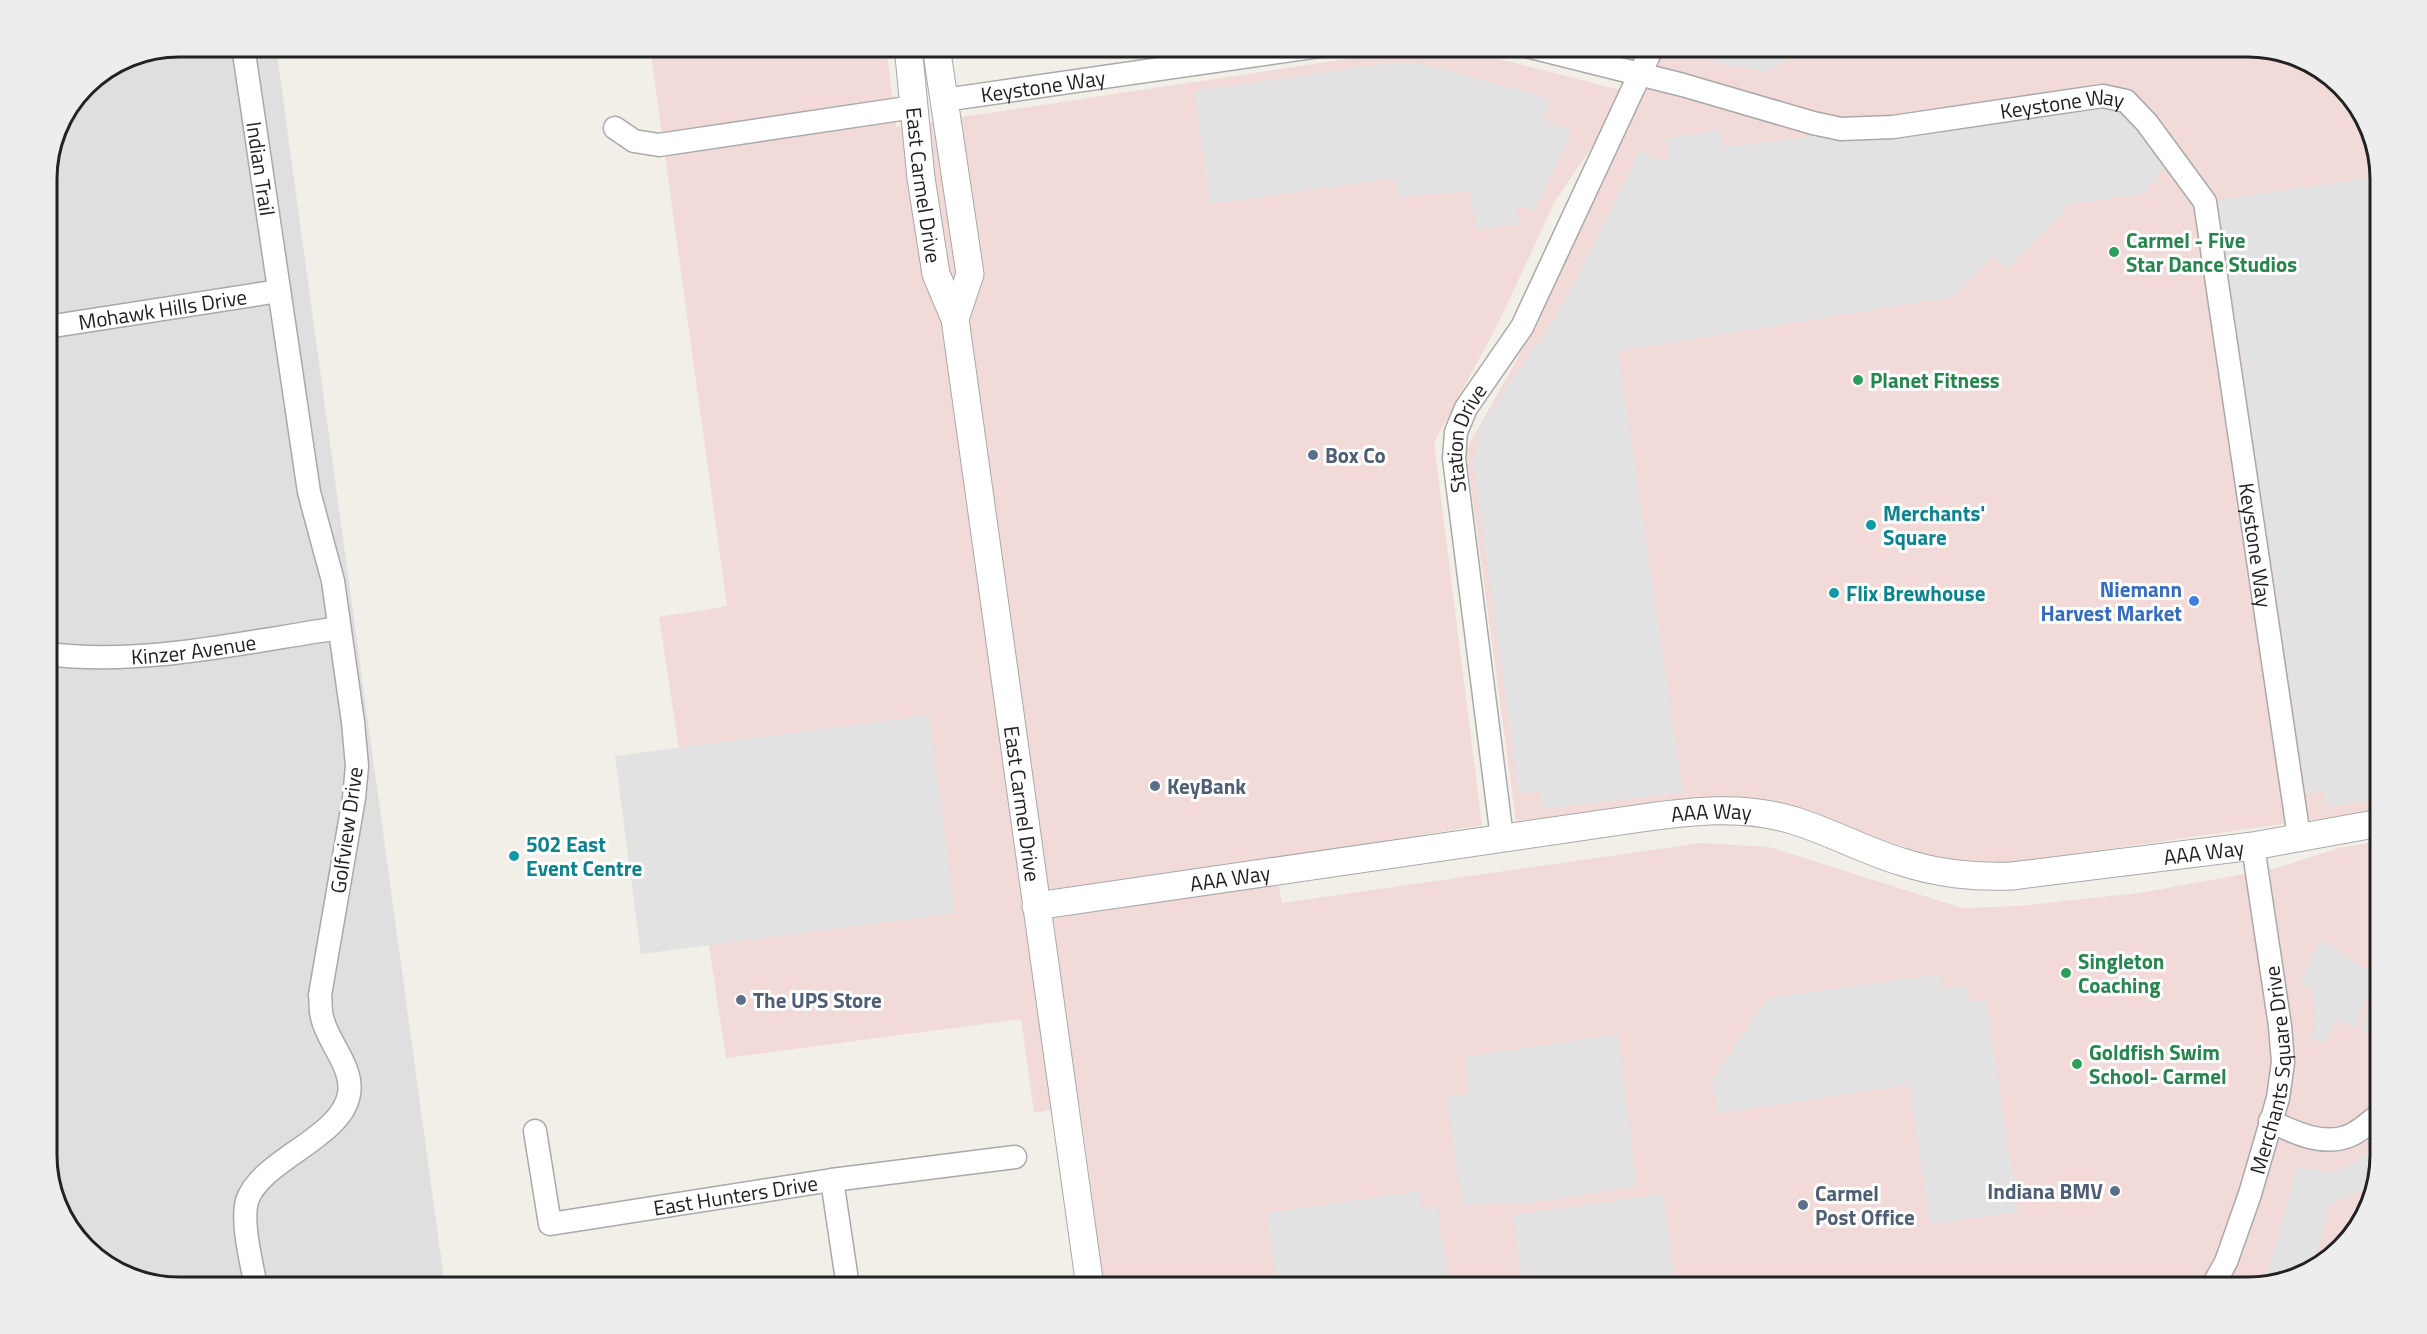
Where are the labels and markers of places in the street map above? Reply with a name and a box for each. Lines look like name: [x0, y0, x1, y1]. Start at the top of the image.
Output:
place label: Carmel - Five Star Dance Studios: [2126, 224, 2297, 280]
marker: Carmel - Five Star Dance Studios: [2107, 245, 2121, 259]
place label: Planet Fitness: [1870, 364, 2000, 396]
marker: Planet Fitness: [1851, 373, 1865, 387]
place label: Box Co: [1325, 439, 1386, 471]
marker: Box Co: [1306, 448, 1320, 462]
place label: Merchants' Square: [1883, 497, 1985, 553]
marker: Merchants' Square: [1864, 518, 1878, 532]
place label: Niemann Harvest Market: [2041, 573, 2182, 629]
place label: Flix Brewhouse: [1846, 577, 1985, 609]
marker: Flix Brewhouse: [1827, 586, 1841, 600]
marker: Niemann Harvest Market: [2187, 594, 2201, 608]
place label: KeyBank: [1167, 770, 1246, 802]
marker: KeyBank: [1148, 779, 1162, 793]
place label: 502 East Event Centre: [526, 828, 642, 884]
marker: 502 East Event Centre: [507, 849, 521, 863]
place label: Singleton Coaching: [2078, 945, 2164, 1001]
marker: Singleton Coaching: [2059, 966, 2073, 980]
place label: The UPS Store: [753, 984, 882, 1016]
marker: The UPS Store: [734, 993, 748, 1007]
place label: Goldfish Swim School- Carmel: [2089, 1036, 2227, 1092]
marker: Goldfish Swim School- Carmel: [2070, 1057, 2084, 1071]
place label: Indiana BMV: [1987, 1175, 2103, 1207]
place label: Carmel Post Office: [1815, 1177, 1915, 1233]
marker: Indiana BMV: [2108, 1184, 2122, 1198]
marker: Carmel Post Office: [1796, 1198, 1810, 1212]

